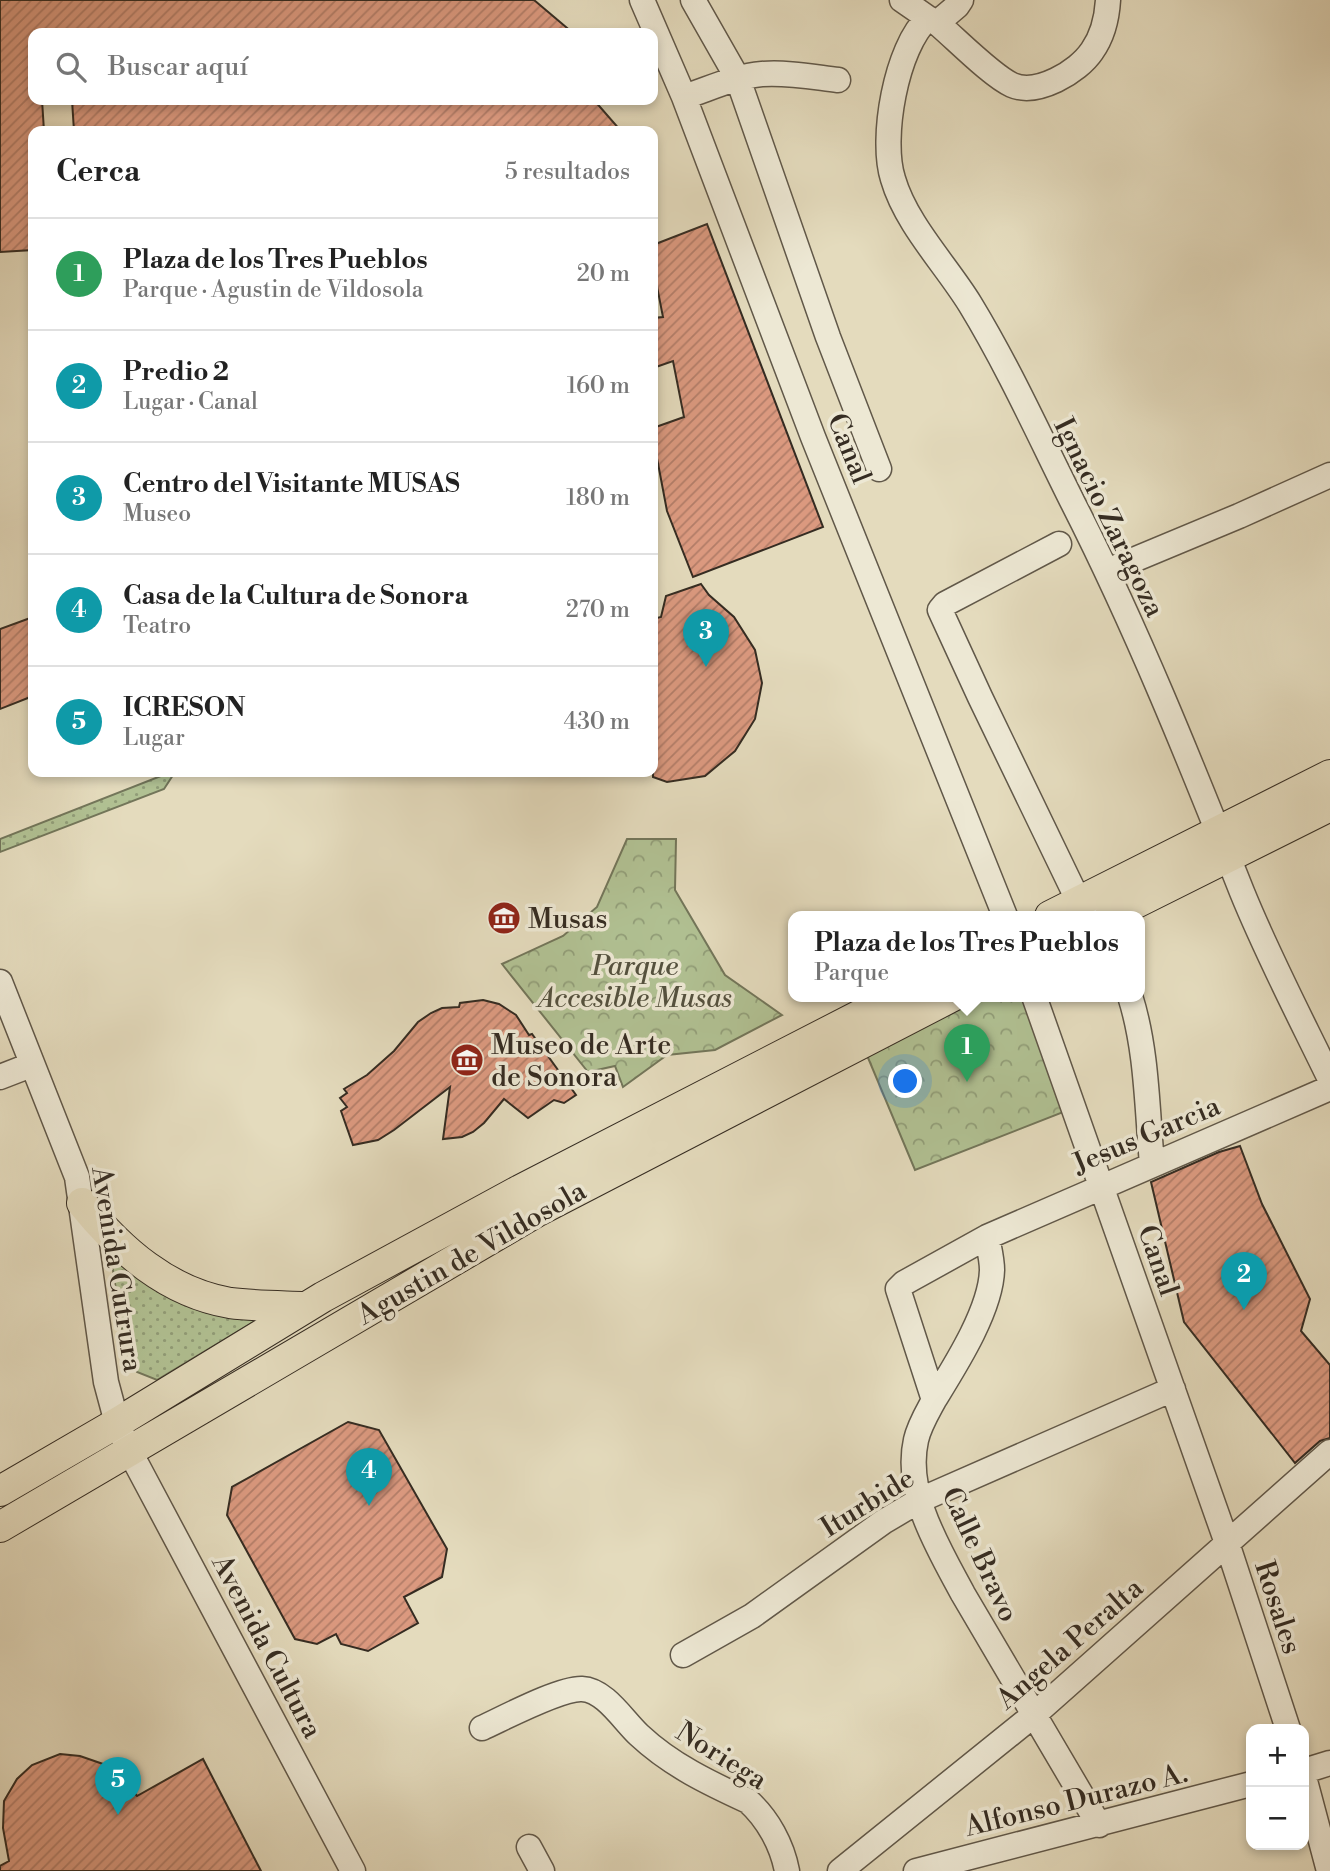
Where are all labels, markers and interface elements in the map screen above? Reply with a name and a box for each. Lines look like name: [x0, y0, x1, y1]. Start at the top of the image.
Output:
search box: [28, 28, 658, 105]
icon: search: [52, 48, 90, 86]
text: Buscar aquí: [108, 51, 248, 83]
text: Cerca: [56, 153, 140, 191]
text: 5 resultados: [505, 158, 630, 186]
text: Plaza de los Tres Pueblos: [123, 244, 428, 276]
text: 1: [73, 260, 85, 288]
text: 20 m: [577, 260, 630, 288]
text: Parque · Agustin de Vildosola: [123, 276, 423, 304]
text: Predio 2: [123, 356, 229, 388]
text: 2: [72, 372, 86, 400]
text: 160 m: [567, 372, 630, 400]
text: Lugar · Canal: [123, 388, 258, 416]
street label: Canal: [819, 408, 878, 489]
street label: Ignacio Zaragoza: [1045, 412, 1172, 624]
text: Centro del Visitante MUSAS: [123, 468, 460, 500]
text: 3: [72, 484, 86, 512]
text: 180 m: [566, 484, 630, 512]
text: Museo: [123, 500, 191, 528]
text: Casa de la Cultura de Sonora: [123, 580, 468, 612]
text: 4: [71, 596, 87, 624]
text: 270 m: [566, 596, 630, 624]
pin: 3: [683, 609, 729, 667]
text: Teatro: [123, 612, 191, 640]
text: ICRESON: [123, 692, 246, 724]
text: 5: [72, 708, 86, 736]
text: 430 m: [563, 708, 630, 736]
text: Lugar: [123, 724, 185, 752]
museum icon: Musas: [485, 899, 523, 937]
place label: Musas: [528, 902, 607, 937]
popup: [788, 911, 1145, 1002]
text: Plaza de los Tres Pueblos: [814, 927, 1119, 959]
park label: Parque Accesible Musas: [535, 949, 732, 1016]
text: Parque: [814, 959, 889, 987]
pin: 1: [944, 1024, 990, 1082]
place label: Museo de Arte de Sonora: [491, 1028, 671, 1095]
museum icon: Museo de Arte de Sonora: [448, 1041, 486, 1079]
your location: [888, 1064, 922, 1098]
street label: Jesus Garcia: [1067, 1088, 1226, 1182]
street label: Avenida Cutrura: [83, 1163, 150, 1375]
street label: Agustin de Vildosola: [350, 1173, 593, 1334]
street label: Canal: [1129, 1220, 1186, 1300]
pin: 2: [1221, 1252, 1267, 1310]
pin: 4: [346, 1448, 392, 1506]
street label: Iturbide: [815, 1461, 921, 1546]
street label: Calle Bravo: [933, 1482, 1026, 1628]
street label: Avenida Cultura: [203, 1548, 330, 1745]
street label: Rosales: [1246, 1556, 1309, 1659]
street label: Angela Peralta: [989, 1570, 1151, 1718]
street label: Noriega: [669, 1715, 774, 1798]
map controls: [1246, 1724, 1309, 1850]
button: +: [1246, 1724, 1309, 1787]
street label: Alfonso Durazo A.: [960, 1756, 1191, 1845]
pin: 5: [95, 1757, 141, 1815]
button: −: [1246, 1787, 1309, 1850]

